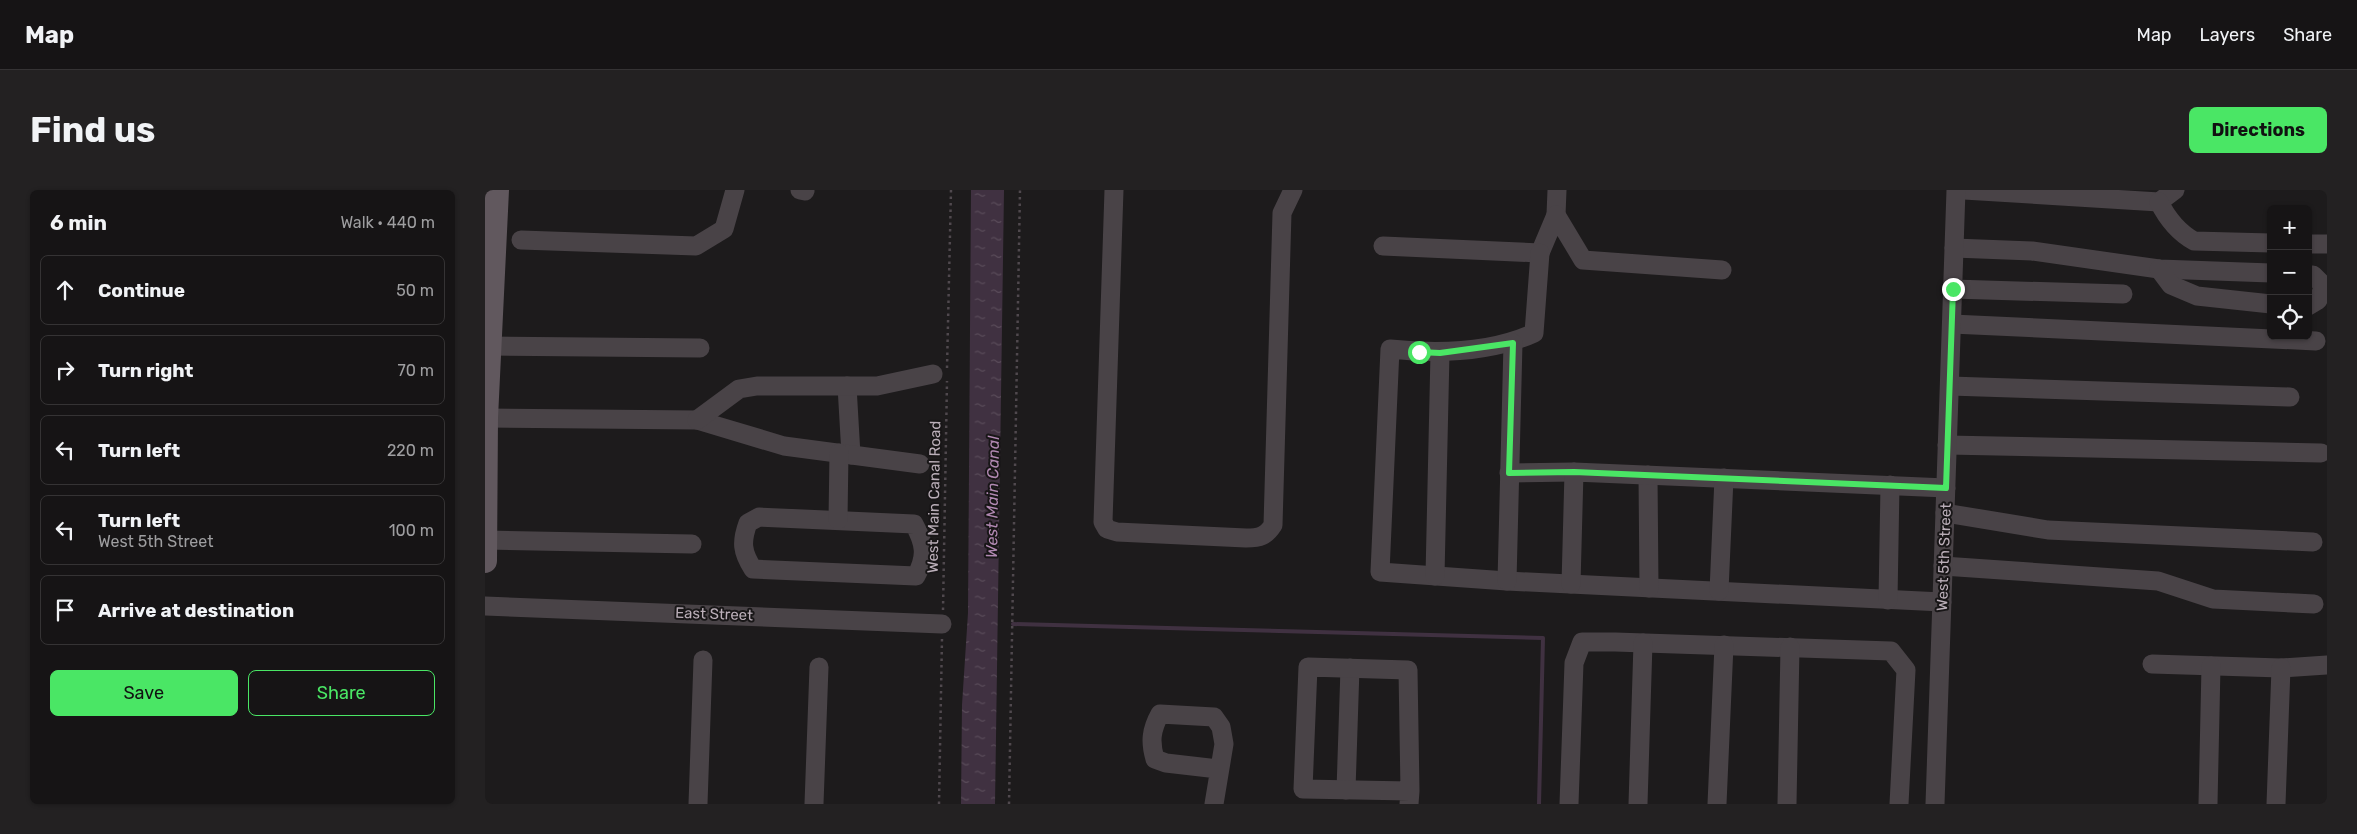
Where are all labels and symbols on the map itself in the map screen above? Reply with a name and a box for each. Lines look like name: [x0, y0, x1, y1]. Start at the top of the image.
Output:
route end: [1942, 278, 1965, 301]
route start: [1408, 341, 1431, 364]
street label: West Main Canal Road: [924, 421, 944, 573]
water label: West Main Canal: [982, 435, 1003, 558]
street label: West 5th Street: [1933, 502, 1955, 611]
street label: East Street: [675, 604, 753, 624]

